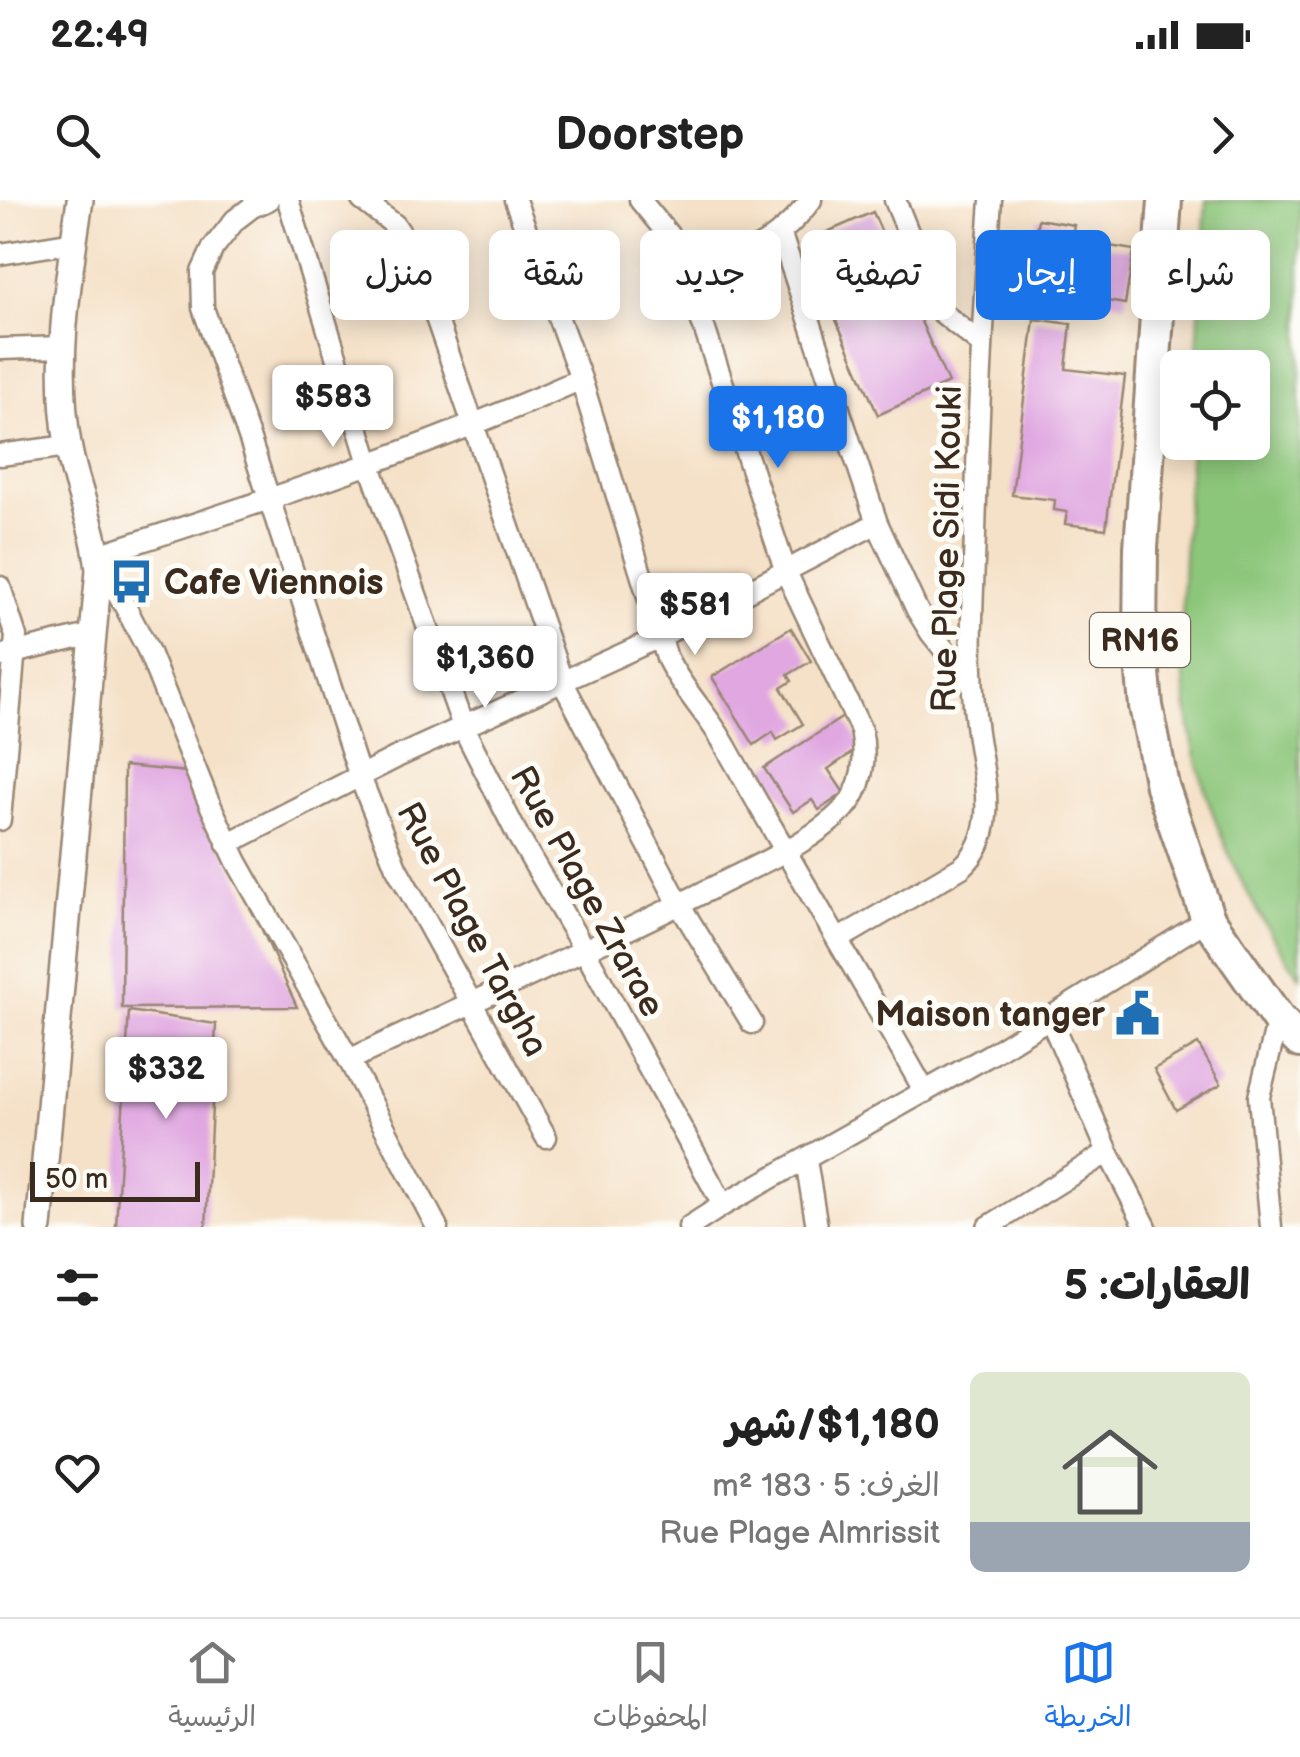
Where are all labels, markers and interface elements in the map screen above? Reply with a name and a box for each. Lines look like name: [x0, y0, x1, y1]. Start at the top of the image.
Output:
text: 22:49: [50, 13, 149, 58]
icon: search: [50, 108, 105, 163]
text: Doorstep: [556, 108, 744, 163]
icon: forward: [1195, 108, 1250, 163]
chip: منزل: [330, 230, 469, 320]
chip: شقة: [489, 230, 620, 320]
chip: جديد: [640, 230, 781, 320]
chip: تصفية: [801, 230, 956, 320]
chip: إيجار: [976, 230, 1111, 320]
chip: شراء: [1131, 230, 1270, 320]
map controls: [1160, 350, 1270, 460]
button: locate: [1160, 350, 1270, 460]
pin: $583: [274, 365, 392, 450]
text: $583: [294, 378, 372, 417]
street label: Rue Plage Sidi Kouki: [923, 385, 972, 713]
pin: $1,180: [697, 386, 859, 471]
text: $1,180: [731, 399, 825, 438]
bus stop icon: Cafe Viennois: [107, 558, 155, 606]
place label: Cafe Viennois: [164, 562, 384, 605]
pin: $581: [636, 573, 754, 658]
text: $581: [659, 586, 731, 625]
road number: RN16: [1090, 613, 1190, 667]
pin: $1,360: [404, 626, 566, 711]
text: $1,360: [435, 639, 535, 678]
street label: Rue Plage Zrarae: [500, 759, 673, 1025]
street label: Rue Plage Targha: [387, 795, 557, 1064]
public building icon: Maison tanger: [1114, 990, 1162, 1038]
place label: Maison tanger: [875, 994, 1106, 1037]
pin: $332: [107, 1037, 225, 1122]
text: $332: [127, 1050, 205, 1089]
scale bar: [30, 1157, 200, 1201]
text: 50 m: [45, 1163, 108, 1196]
icon: filters: [50, 1260, 105, 1315]
text: العقارات: 5: [1064, 1261, 1250, 1312]
text: $1,180/شهر: [726, 1400, 940, 1451]
icon: home: [1050, 1412, 1170, 1532]
icon: heart: [50, 1445, 105, 1500]
text: الغرف: 5 · 183 m²: [712, 1467, 940, 1506]
text: Rue Plage Almrissit: [659, 1514, 940, 1553]
tab: الرئيسية: [168, 1635, 256, 1741]
tab: المحفوظات: [593, 1635, 708, 1741]
tab: الخريطة: [1044, 1635, 1132, 1741]

